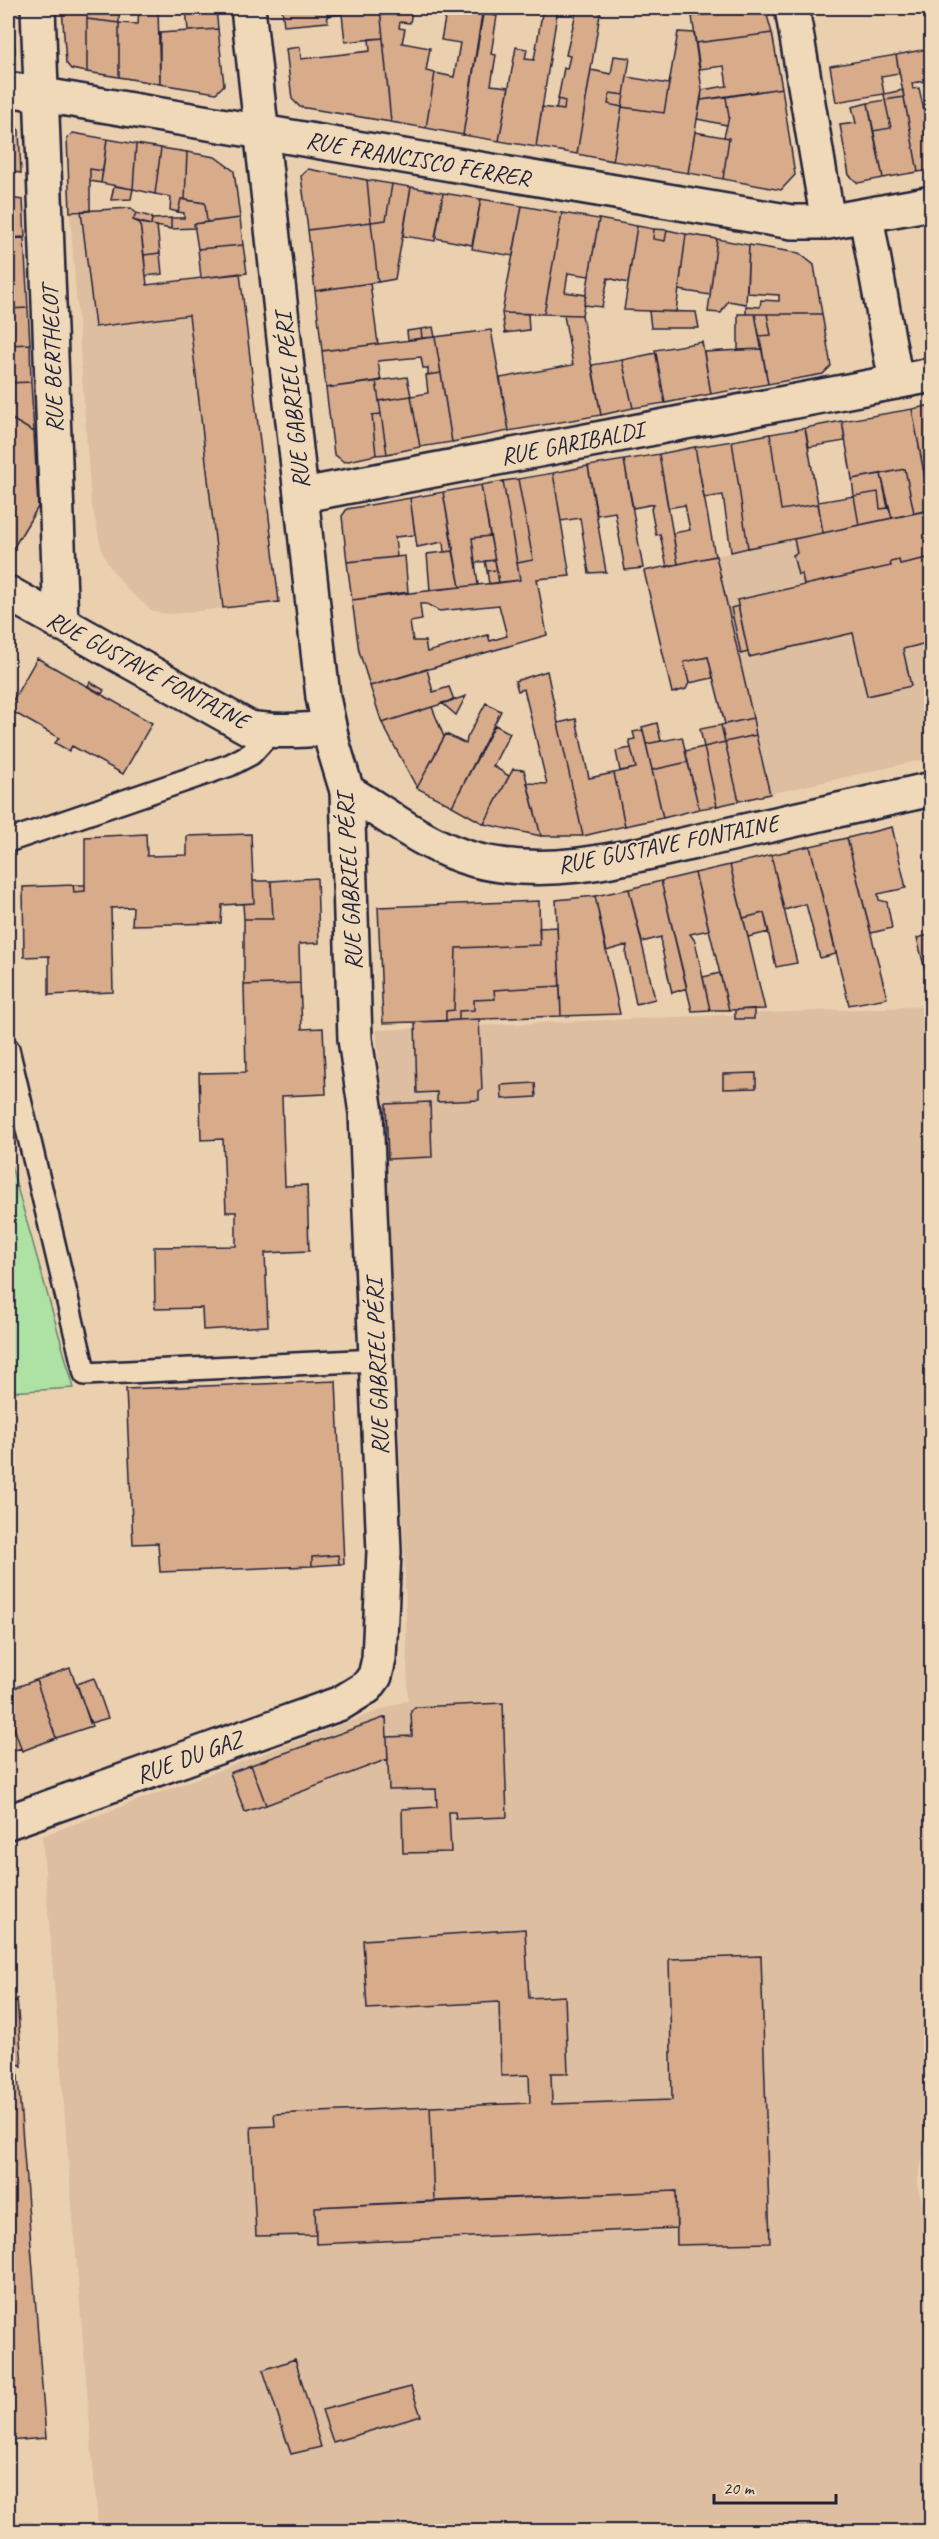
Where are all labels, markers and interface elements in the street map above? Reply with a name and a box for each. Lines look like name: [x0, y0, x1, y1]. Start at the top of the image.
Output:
street label: RUE FRANCISCO FERRER: [304, 125, 534, 194]
street label: RUE BERTHELOT: [34, 280, 70, 433]
street label: RUE GABRIEL PÉRI: [267, 306, 316, 490]
street label: RUE GARIBALDI: [498, 414, 650, 472]
street label: RUE GUSTAVE FONTAINE: [42, 604, 257, 737]
street label: RUE GABRIEL PÉRI: [329, 788, 369, 971]
street label: RUE GUSTAVE FONTAINE: [555, 807, 784, 880]
street label: RUE GABRIEL PÉRI: [359, 1273, 395, 1456]
street label: RUE DU GAZ: [132, 1723, 249, 1790]
scale bar: [714, 2467, 836, 2505]
text: 20 m: [723, 2477, 756, 2499]

